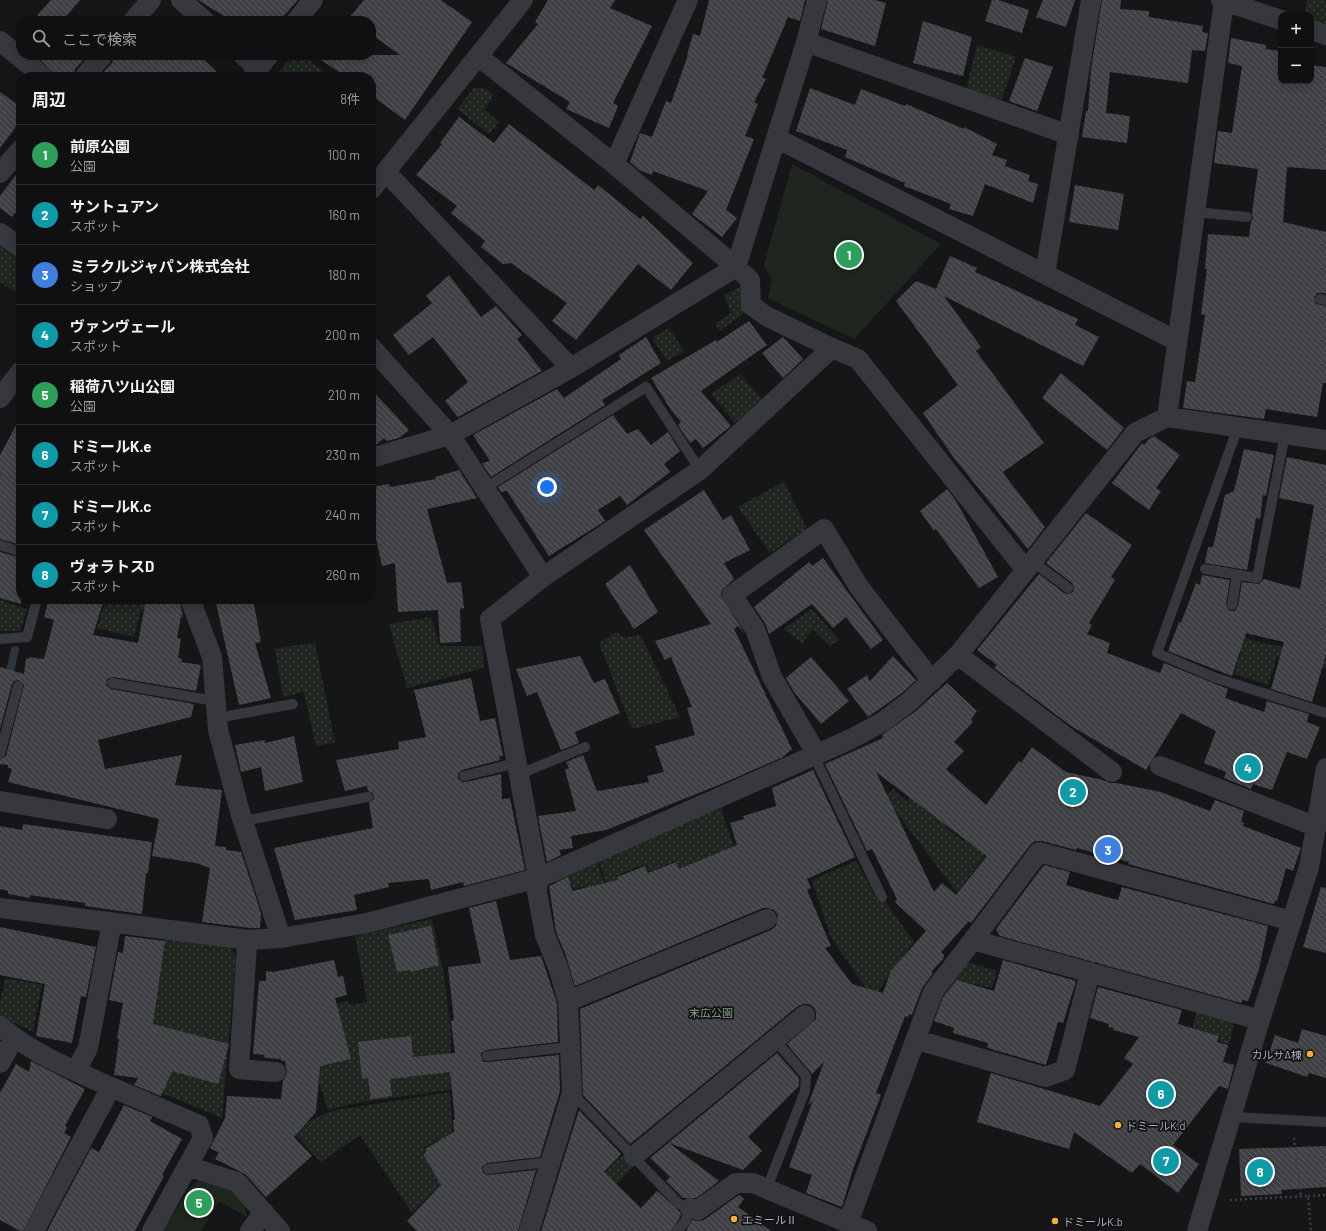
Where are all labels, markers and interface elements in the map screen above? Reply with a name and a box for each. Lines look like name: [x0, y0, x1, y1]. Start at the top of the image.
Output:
map controls: [1278, 12, 1314, 84]
button: +: [1278, 12, 1314, 48]
search box: [16, 16, 376, 60]
icon: search: [30, 27, 52, 49]
text: ここで検索: [62, 30, 137, 48]
button: −: [1278, 48, 1314, 84]
text: 周辺: [32, 89, 66, 109]
text: 8件: [340, 91, 360, 107]
text: 前原公園: [70, 137, 130, 155]
text: 1: [43, 147, 47, 163]
text: 100 m: [327, 147, 360, 163]
text: 公園: [70, 158, 96, 174]
text: サントュアン: [70, 197, 159, 215]
text: 2: [41, 207, 49, 223]
text: 160 m: [328, 207, 360, 223]
text: スポット: [70, 218, 122, 234]
pin: 1: [836, 240, 862, 270]
text: ミラクルジャパン株式会社: [70, 257, 250, 275]
text: 3: [41, 267, 49, 283]
text: 180 m: [328, 267, 360, 283]
text: ショップ: [70, 278, 122, 294]
text: ヴァンヴェール: [70, 317, 175, 335]
text: 4: [41, 327, 49, 343]
text: 200 m: [325, 327, 360, 343]
text: スポット: [70, 338, 122, 354]
text: 稲荷八ツ山公園: [70, 377, 175, 395]
text: 5: [41, 387, 49, 403]
text: 210 m: [328, 387, 360, 403]
text: 公園: [70, 398, 96, 414]
text: ドミールK.e: [70, 437, 152, 455]
text: 6: [42, 447, 48, 463]
text: 230 m: [326, 447, 360, 463]
text: スポット: [70, 458, 122, 474]
your location: [537, 477, 557, 497]
text: ドミールK.c: [70, 497, 151, 515]
text: 7: [42, 507, 48, 523]
text: 240 m: [325, 507, 360, 523]
text: スポット: [70, 518, 122, 534]
text: ヴォラトスD: [70, 557, 154, 575]
text: 8: [41, 567, 49, 583]
text: 260 m: [326, 567, 360, 583]
text: スポット: [70, 578, 122, 594]
pin: 4: [1235, 753, 1261, 783]
pin: 2: [1060, 777, 1086, 807]
pin: 3: [1095, 835, 1121, 865]
park label: 末広公園: [689, 1006, 733, 1019]
place label: カルサA棟: [1251, 1048, 1302, 1061]
marker: カルサA棟: [1305, 1049, 1315, 1059]
pin: 6: [1148, 1079, 1174, 1109]
place label: ドミールK.d: [1126, 1119, 1186, 1132]
marker: ドミールK.d: [1113, 1120, 1123, 1130]
pin: 7: [1153, 1146, 1179, 1176]
pin: 8: [1247, 1157, 1273, 1187]
pin: 5: [186, 1188, 212, 1218]
place label: エミールⅡ: [742, 1213, 797, 1226]
marker: エミールⅡ: [729, 1214, 739, 1224]
place label: ドミールK.b: [1063, 1215, 1123, 1228]
marker: ドミールK.b: [1050, 1216, 1060, 1226]

